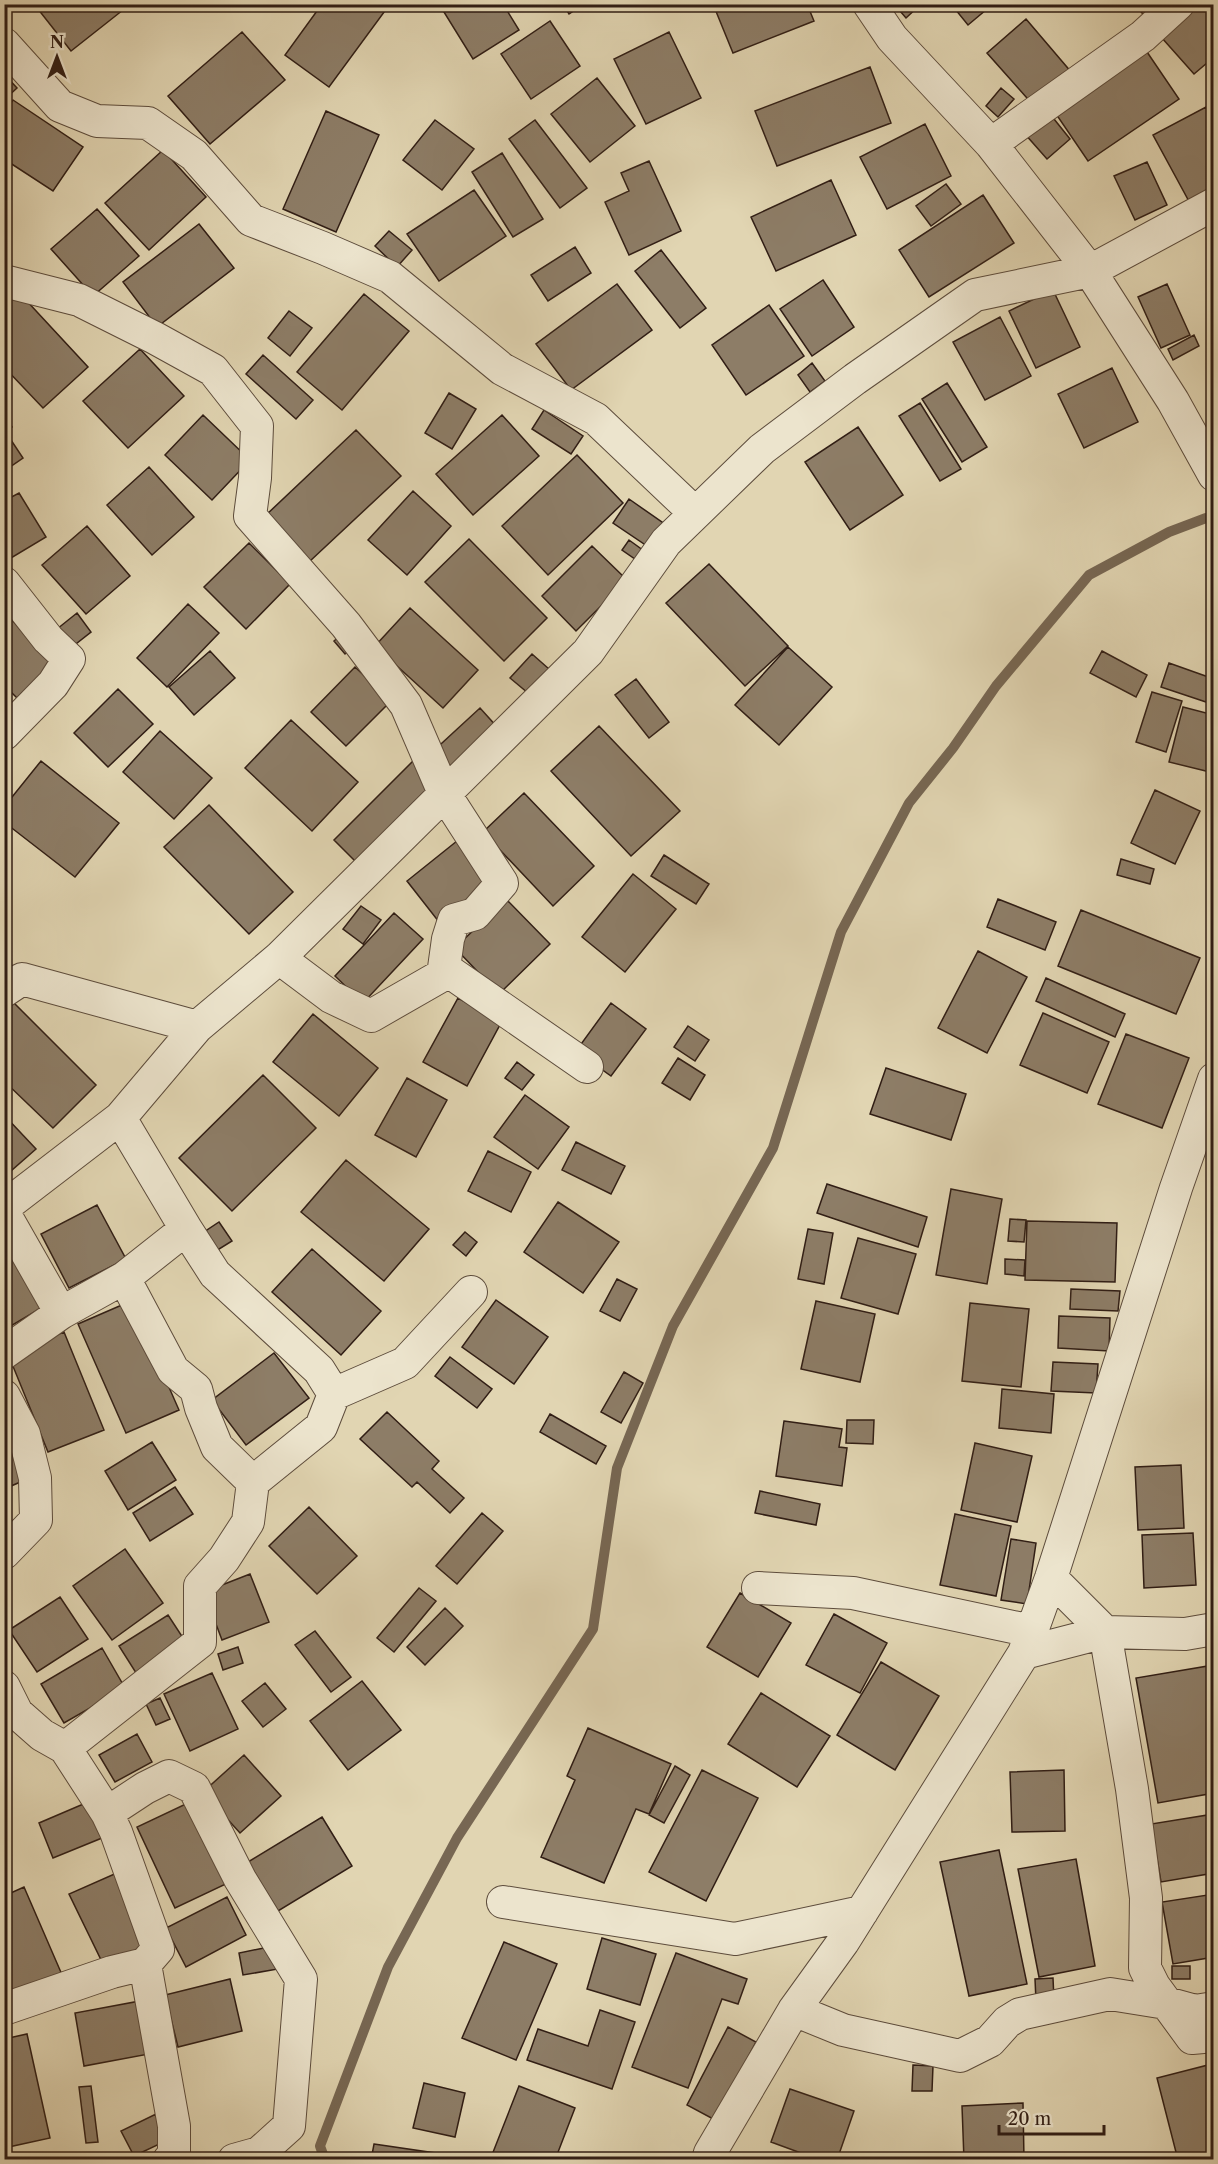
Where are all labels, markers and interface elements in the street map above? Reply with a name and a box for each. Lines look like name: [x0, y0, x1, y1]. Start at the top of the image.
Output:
north arrow: [27, 27, 87, 87]
text: N: [50, 32, 64, 52]
scale bar: [999, 2098, 1104, 2136]
text: 20 m: [1008, 2108, 1052, 2130]

